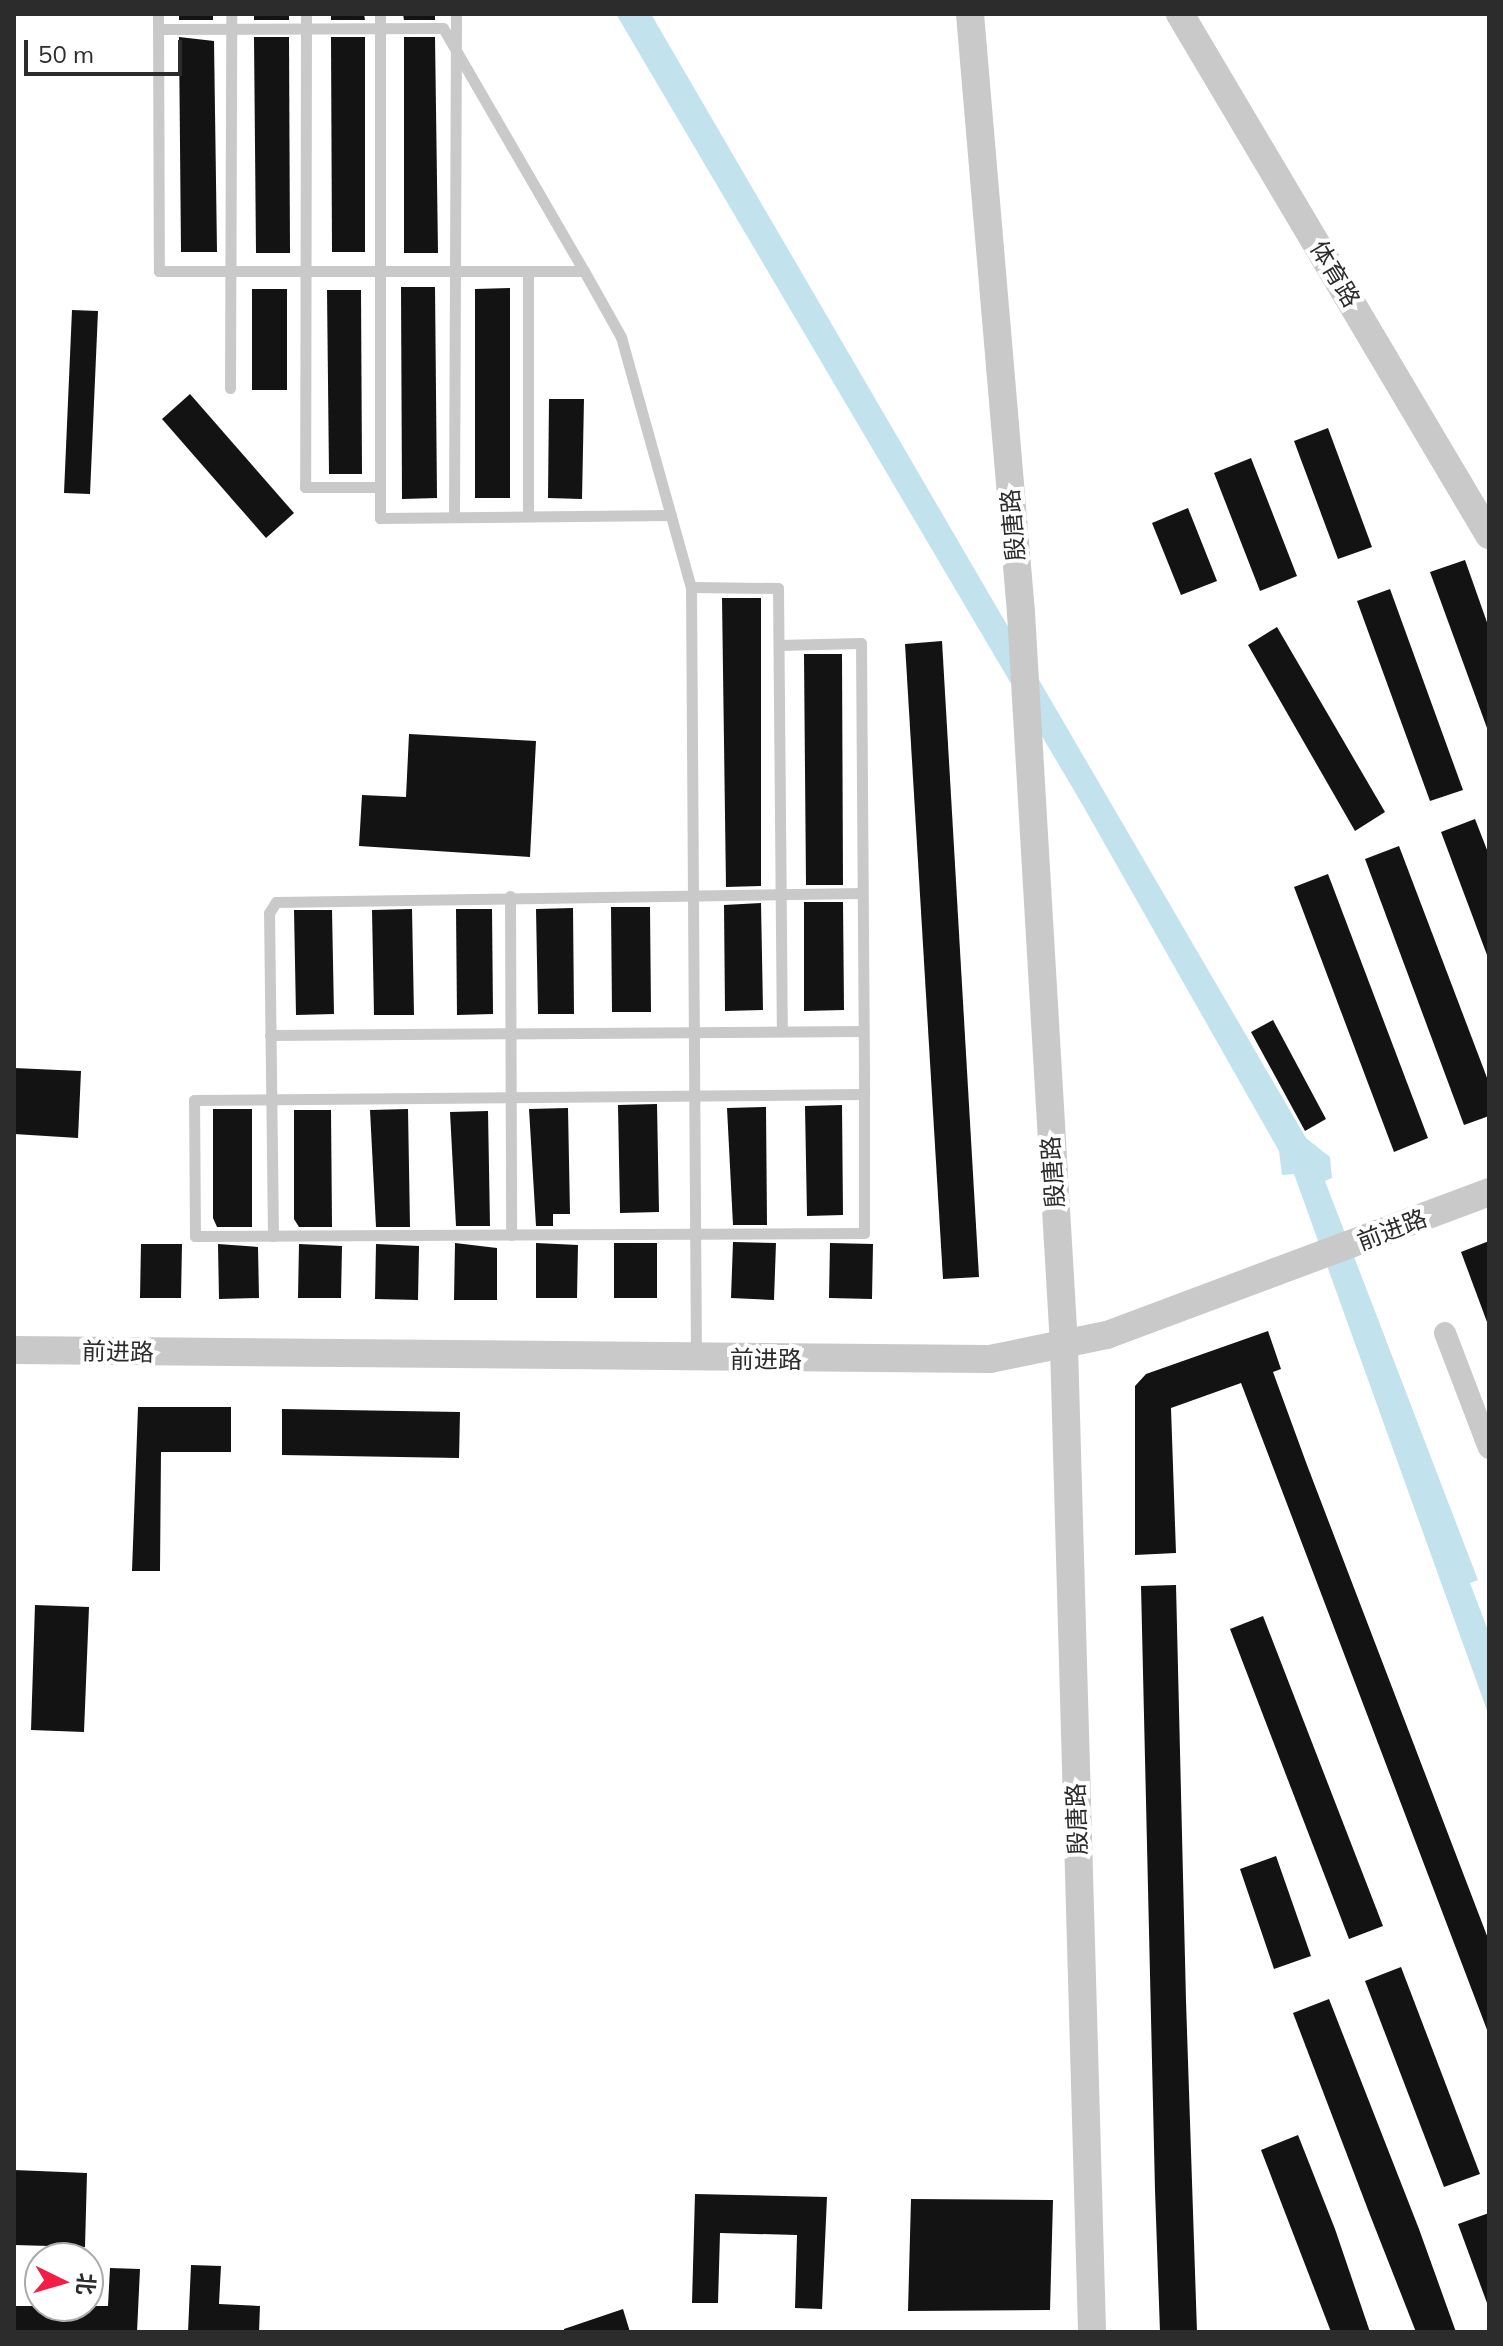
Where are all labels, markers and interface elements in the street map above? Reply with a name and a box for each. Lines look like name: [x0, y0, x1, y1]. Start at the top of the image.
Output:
scale bar: [28, 24, 186, 74]
text: 50 m: [38, 39, 94, 69]
street label: 体育路: [1304, 236, 1366, 312]
street label: 殷唐路: [996, 488, 1030, 562]
street label: 殷唐路: [1036, 1135, 1070, 1209]
street label: 前进路: [1353, 1204, 1431, 1256]
street label: 前进路: [82, 1337, 154, 1367]
street label: 前进路: [730, 1346, 802, 1374]
street label: 殷唐路: [1061, 1783, 1093, 1855]
north arrow: [24, 2242, 104, 2322]
text: 北: [71, 2272, 101, 2296]

